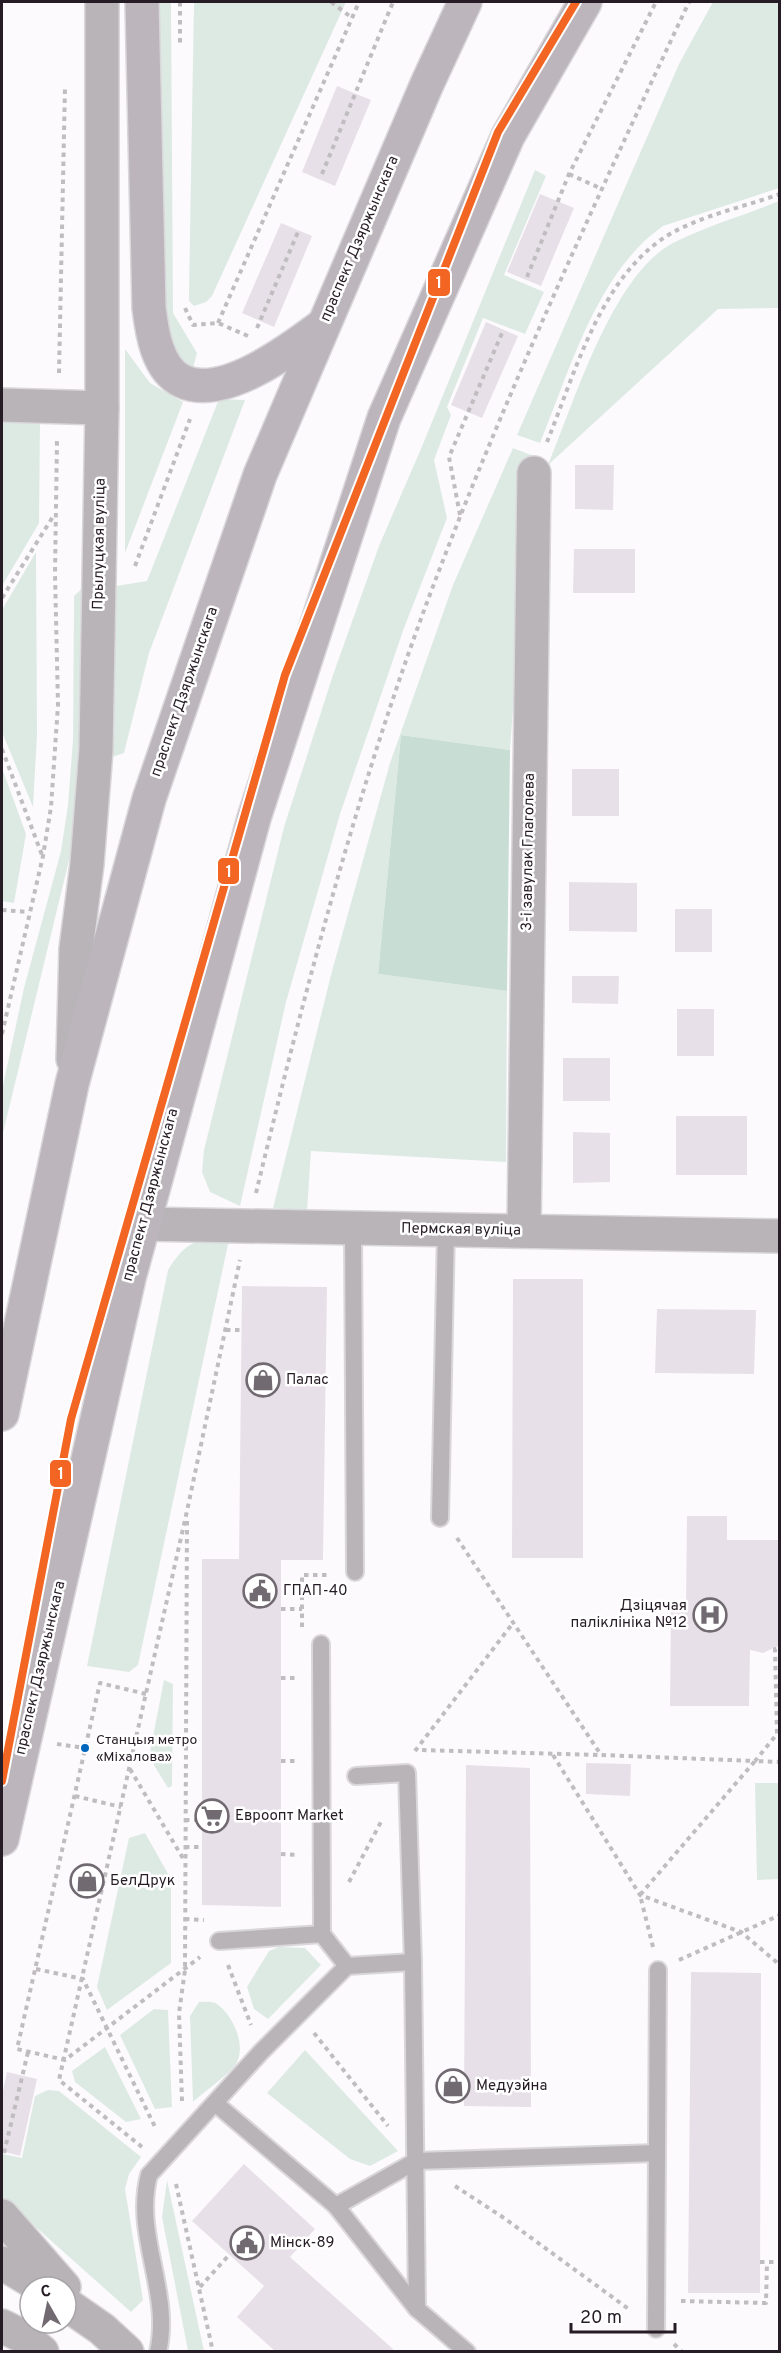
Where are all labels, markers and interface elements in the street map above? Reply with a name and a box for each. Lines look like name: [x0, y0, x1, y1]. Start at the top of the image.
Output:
street label: праспект Дзяржынскага: [316, 153, 404, 325]
line badge: 1: [427, 268, 451, 297]
text: 1: [436, 274, 442, 294]
street label: Прылуцкая вуліца: [89, 478, 111, 610]
street label: праспект Дзяржынскага: [147, 605, 223, 779]
street label: 3-і завулак Глаголева: [518, 773, 540, 931]
line badge: 1: [217, 857, 240, 885]
text: 1: [226, 863, 232, 883]
street label: праспект Дзяржынскага: [119, 1106, 183, 1284]
street label: Пермская вуліца: [401, 1219, 521, 1241]
shop icon: Палас: [245, 1362, 281, 1398]
place label: Палас: [286, 1371, 329, 1390]
line badge: 1: [49, 1459, 72, 1488]
text: 1: [58, 1465, 64, 1485]
public building icon: ГПАП-40: [242, 1573, 278, 1609]
street label: праспект Дзяржынскага: [12, 1579, 70, 1757]
place label: ГПАП-40: [283, 1582, 348, 1601]
place label: Дзіцячая паліклініка №12: [570, 1597, 687, 1633]
hospital icon: Дзіцячая паліклініка №12: [692, 1597, 728, 1633]
place label: Станцыя метро «Міхалова»: [96, 1732, 197, 1766]
marker: Станцыя метро «Міхалова»: [79, 1742, 91, 1754]
supermarket icon: Евроопт Market: [194, 1798, 230, 1834]
place label: Евроопт Market: [235, 1807, 344, 1826]
shop icon: БелДрук: [69, 1863, 105, 1899]
place label: БелДрук: [110, 1872, 175, 1891]
shop icon: Медуэйна: [435, 2068, 471, 2104]
place label: Медуэйна: [476, 2077, 547, 2096]
public building icon: Мінск-89: [229, 2225, 265, 2261]
place label: Мінск-89: [270, 2234, 334, 2253]
north arrow: [18, 2275, 78, 2335]
text: С: [39, 2281, 53, 2303]
scale bar: [571, 2296, 674, 2334]
text: 20 m: [580, 2307, 622, 2330]

